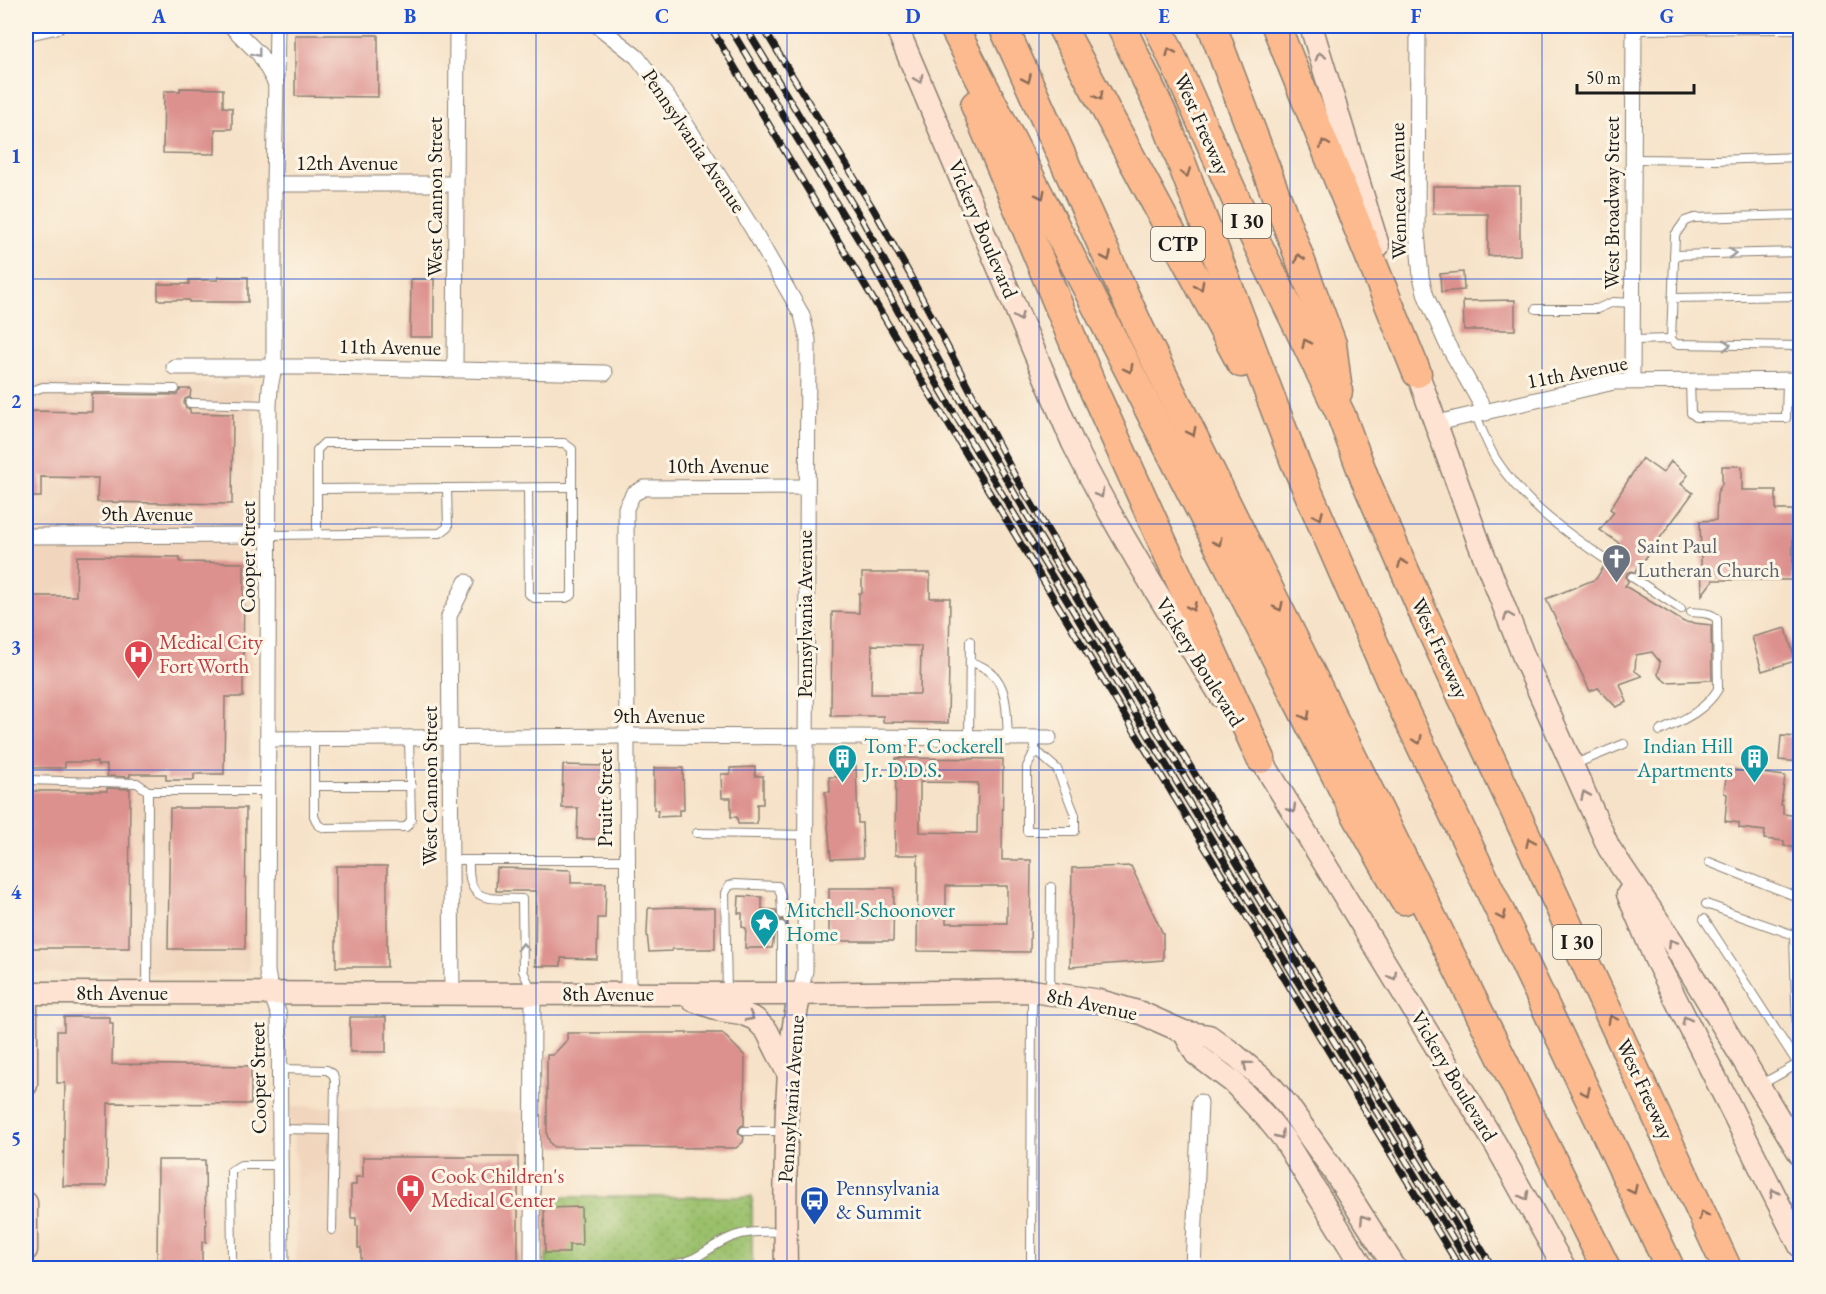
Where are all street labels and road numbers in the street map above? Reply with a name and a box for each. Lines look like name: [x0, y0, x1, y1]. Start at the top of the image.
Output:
street label: Pennsylvania Avenue: [636, 64, 753, 218]
street label: West Freeway: [1168, 69, 1237, 179]
street label: West Broadway Street: [1598, 116, 1625, 290]
street label: West Cannon Street: [421, 117, 448, 277]
street label: Wenneca Avenue: [1383, 123, 1412, 260]
street label: 12th Avenue: [296, 149, 398, 176]
street label: Vickery Boulevard: [942, 156, 1025, 302]
road number: I 30: [1223, 204, 1271, 238]
road number: CTP: [1151, 227, 1205, 261]
street label: 11th Avenue: [339, 332, 441, 361]
street label: 11th Avenue: [1524, 349, 1630, 394]
street label: 10th Avenue: [667, 452, 769, 479]
street label: 9th Avenue: [101, 500, 193, 527]
street label: Cooper Street: [234, 501, 261, 613]
street label: Pennsylvania Avenue: [791, 530, 818, 698]
street label: Vickery Boulevard: [1150, 592, 1251, 732]
street label: West Freeway: [1405, 593, 1476, 703]
street label: 9th Avenue: [613, 702, 705, 729]
street label: West Cannon Street: [416, 706, 443, 866]
street label: Pruitt Street: [591, 748, 618, 847]
road number: I 30: [1553, 925, 1601, 959]
street label: 8th Avenue: [76, 979, 168, 1006]
street label: 8th Avenue: [562, 980, 654, 1007]
street label: 8th Avenue: [1044, 981, 1140, 1026]
street label: Vickery Boulevard: [1405, 1005, 1504, 1146]
street label: Pennsylvania Avenue: [771, 1014, 810, 1184]
street label: Cooper Street: [243, 1021, 272, 1134]
street label: West Freeway: [1610, 1034, 1681, 1144]

